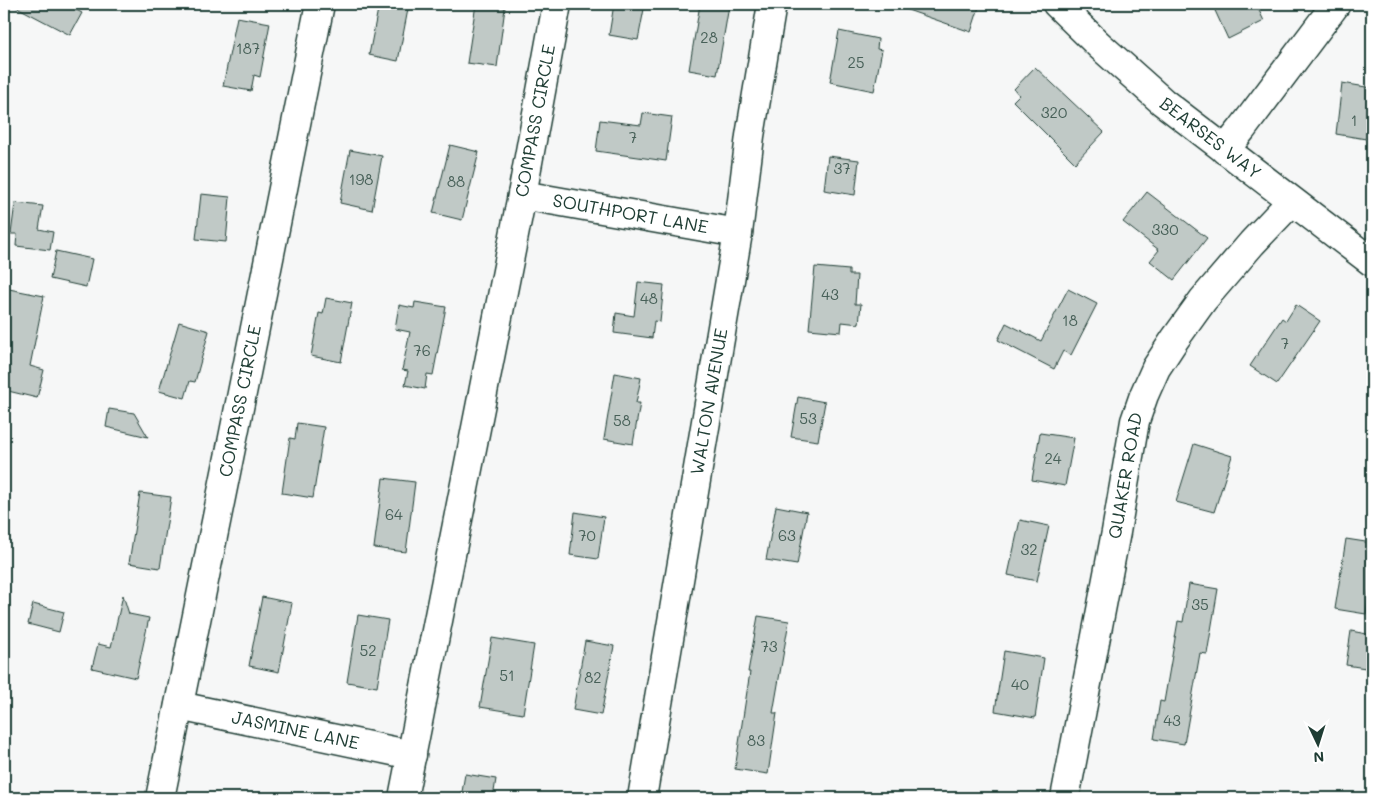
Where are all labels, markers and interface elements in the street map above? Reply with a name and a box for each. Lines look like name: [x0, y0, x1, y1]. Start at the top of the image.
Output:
house number: 28: [700, 27, 718, 47]
house number: 187: [236, 38, 260, 58]
street label: COMPASS CIRCLE: [509, 43, 560, 199]
house number: 25: [847, 52, 865, 72]
street label: BEARSES WAY: [1155, 91, 1267, 184]
house number: 320: [1041, 102, 1067, 122]
house number: 1: [1351, 110, 1357, 130]
house number: 7: [629, 127, 637, 147]
house number: 37: [833, 158, 851, 178]
house number: 198: [349, 169, 373, 189]
house number: 88: [447, 171, 465, 191]
street label: SOUTHPORT LANE: [551, 188, 710, 239]
house number: 330: [1152, 219, 1178, 239]
house number: 43: [821, 284, 839, 304]
house number: 48: [640, 288, 658, 308]
house number: 18: [1062, 310, 1078, 330]
street label: COMPASS CIRCLE: [213, 323, 266, 479]
street label: WALTON AVENUE: [684, 326, 733, 477]
house number: 7: [1281, 333, 1289, 353]
house number: 76: [413, 340, 431, 360]
house number: 53: [799, 408, 817, 428]
street label: QUAKER ROAD: [1102, 409, 1148, 540]
house number: 58: [613, 410, 631, 430]
house number: 24: [1044, 448, 1062, 468]
house number: 64: [385, 504, 403, 524]
house number: 70: [578, 525, 596, 545]
house number: 63: [778, 525, 796, 545]
house number: 32: [1020, 539, 1038, 559]
house number: 35: [1191, 594, 1209, 614]
house number: 73: [760, 636, 778, 656]
house number: 52: [359, 640, 377, 660]
house number: 51: [499, 665, 515, 685]
house number: 82: [584, 667, 602, 687]
house number: 40: [1011, 674, 1029, 694]
street label: JASMINE LANE: [230, 704, 362, 755]
house number: 43: [1163, 710, 1181, 730]
north arrow: [1294, 720, 1344, 770]
house number: 83: [747, 730, 765, 750]
text: N: [1313, 748, 1325, 767]

